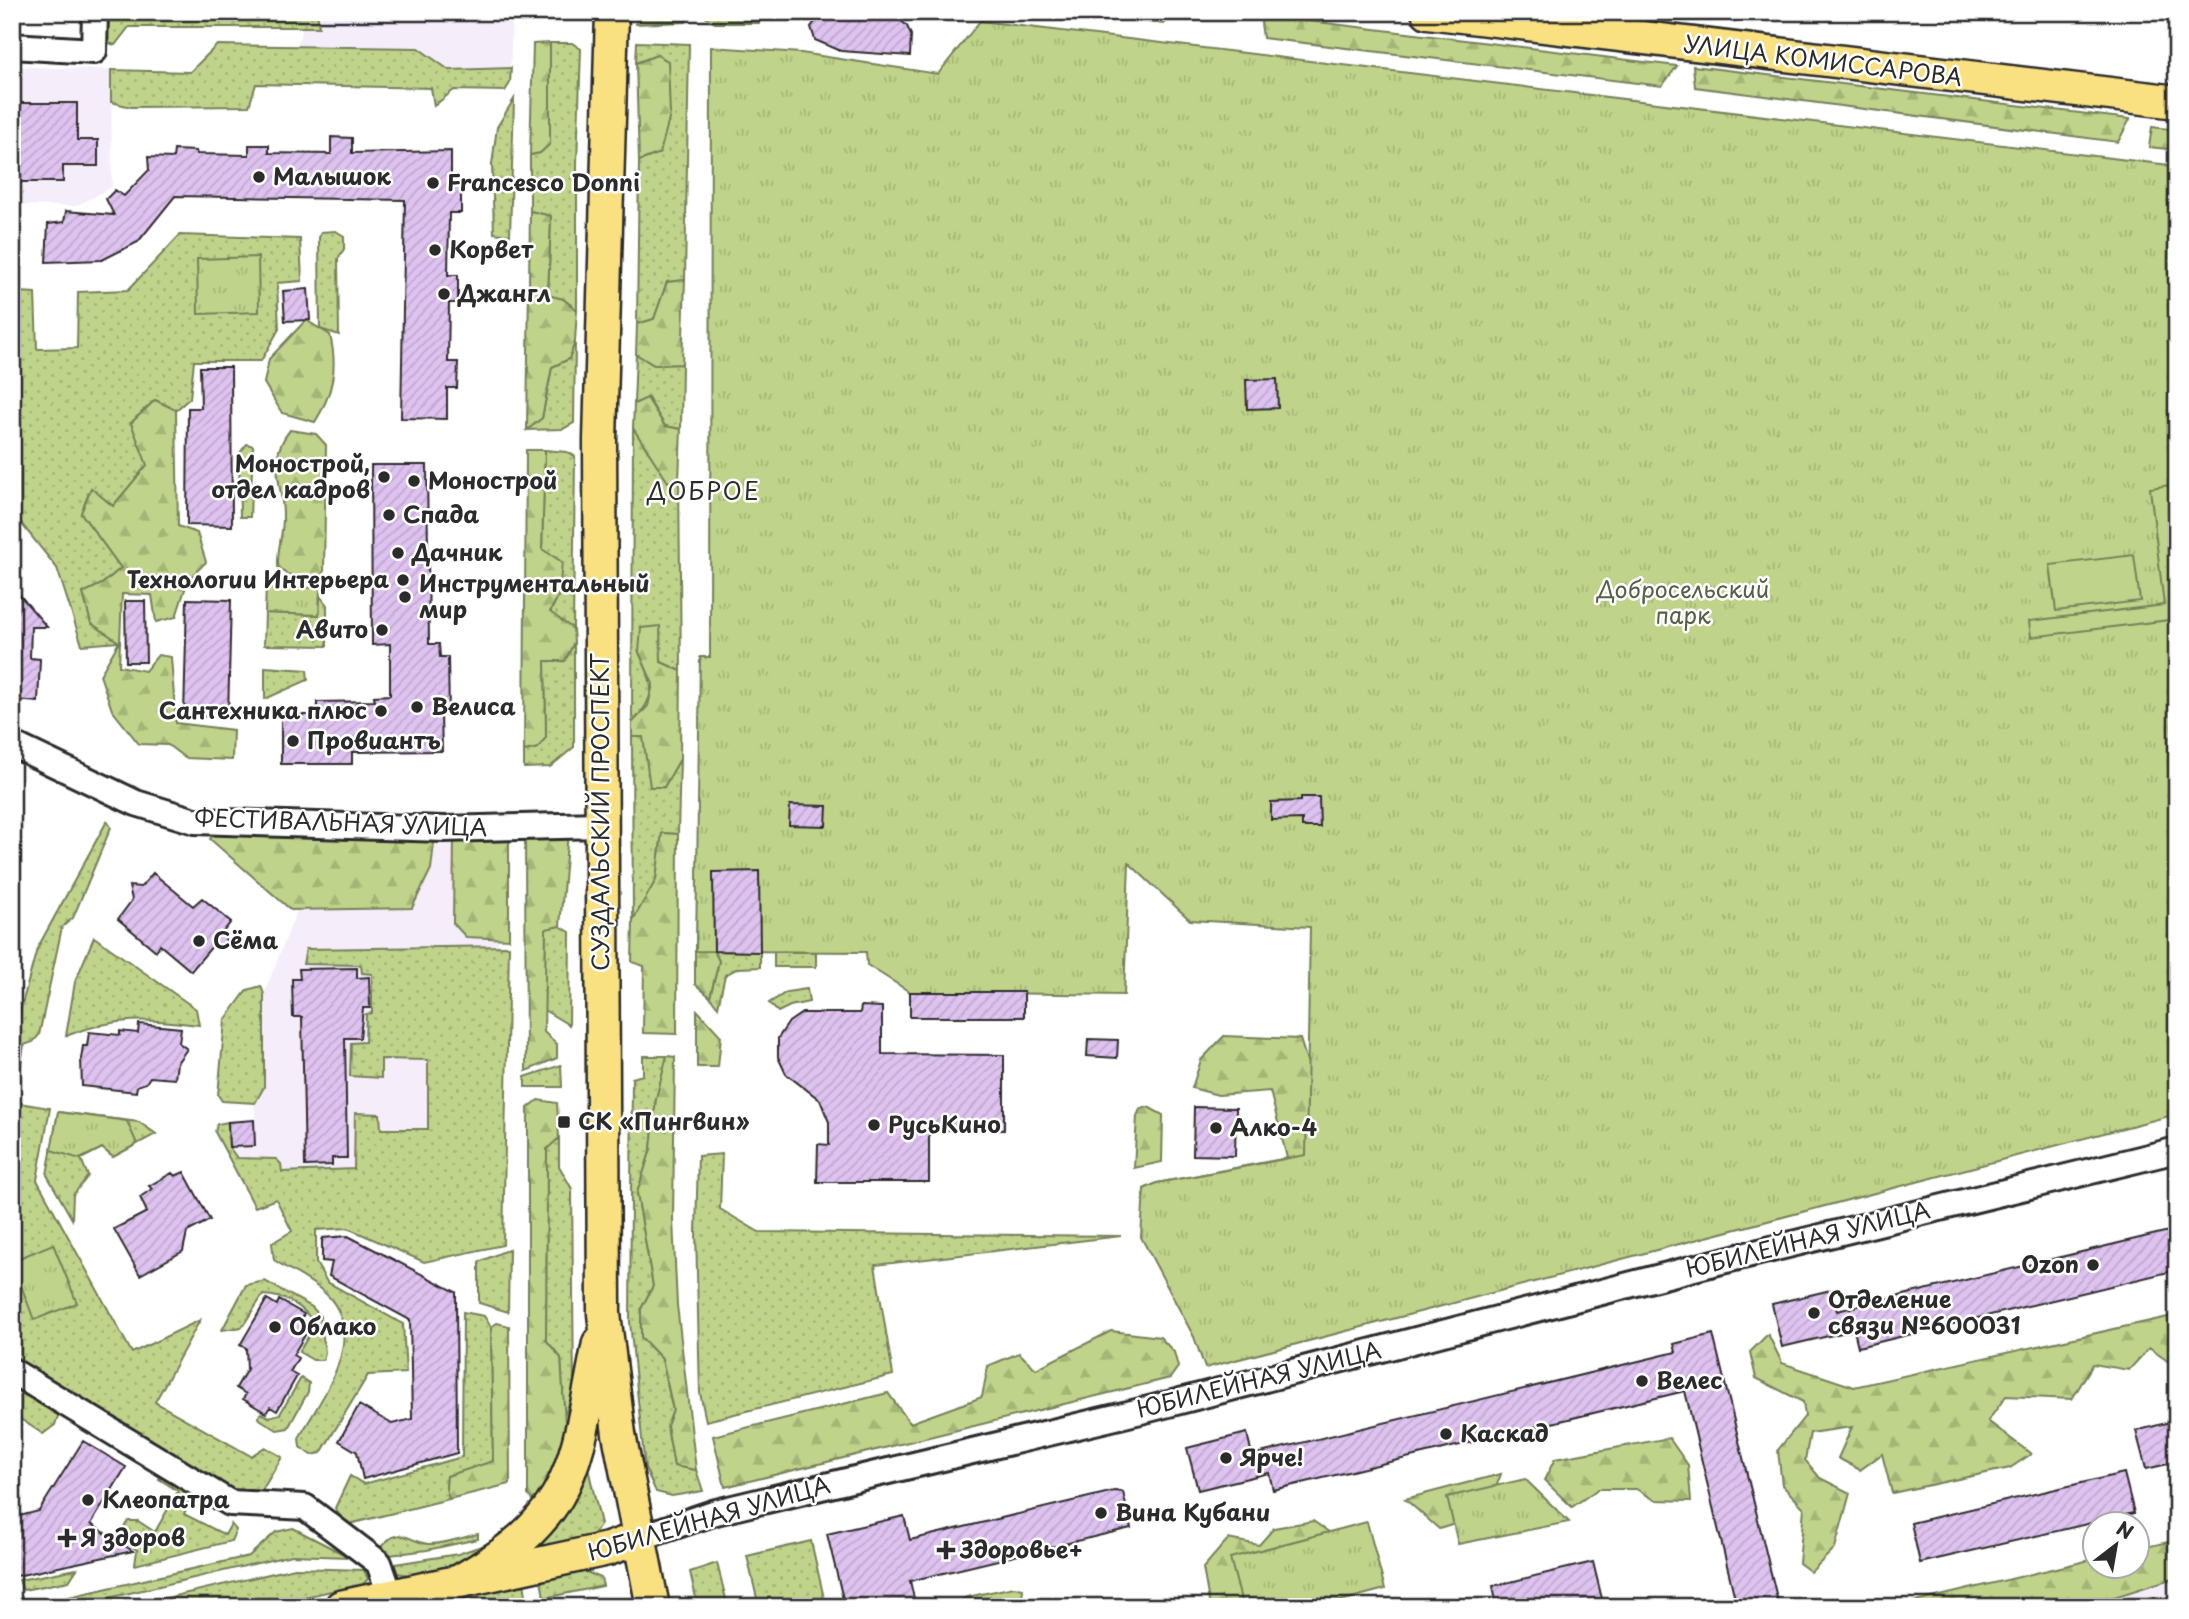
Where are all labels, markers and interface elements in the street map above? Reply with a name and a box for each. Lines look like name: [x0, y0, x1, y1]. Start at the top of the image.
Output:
street label: УЛИЦА КОМИССАРОВА: [1682, 25, 1964, 94]
place label: Малышок: [273, 158, 391, 193]
place label: Francesco Donni: [447, 164, 640, 199]
marker: Малышок: [251, 169, 267, 185]
marker: Francesco Donni: [425, 175, 441, 191]
place label: Корвет: [449, 231, 534, 266]
marker: Корвет: [427, 242, 443, 258]
place label: Джангл: [457, 275, 551, 310]
marker: Джангл: [436, 286, 452, 302]
place label: Монострой, отдел кадров: [211, 445, 370, 506]
place label: Монострой: [428, 462, 557, 497]
marker: Монострой, отдел кадров: [376, 469, 392, 485]
district label: ДОБРОЕ: [646, 472, 761, 508]
marker: Монострой: [406, 473, 422, 489]
place label: Спада: [403, 496, 479, 531]
marker: Спада: [381, 507, 397, 523]
place label: Дачник: [411, 534, 503, 569]
marker: Дачник: [390, 545, 406, 561]
place label: Технологии Интерьера: [127, 561, 389, 596]
place label: Инструментальный мир: [419, 565, 650, 626]
park label: Добросельский парк: [1596, 571, 1769, 632]
marker: Технологии Интерьера: [395, 572, 411, 588]
marker: Инструментальный мир: [397, 589, 413, 605]
place label: Авито: [296, 611, 368, 646]
marker: Авито: [374, 622, 390, 638]
street label: СУЗДАЛЬСКИЙ ПРОСПЕКТ: [582, 653, 617, 971]
place label: Велиса: [431, 688, 516, 723]
place label: Сантехника плюс: [159, 692, 367, 727]
marker: Велиса: [409, 699, 425, 715]
marker: Сантехника плюс: [373, 703, 389, 719]
place label: Провиантъ: [307, 722, 441, 757]
marker: Провиантъ: [285, 733, 301, 749]
street label: ФЕСТИВАЛЬНАЯ УЛИЦА: [194, 799, 488, 844]
place label: Сёма: [213, 922, 279, 957]
marker: Сёма: [191, 933, 207, 949]
place label: СК «Пингвин»: [578, 1103, 750, 1138]
place label: РусьКино: [888, 1106, 1001, 1141]
place label: Алко-4: [1230, 1109, 1318, 1144]
marker: СК «Пингвин»: [556, 1114, 572, 1130]
marker: РусьКино: [866, 1117, 882, 1133]
marker: Алко-4: [1208, 1120, 1224, 1136]
street label: ЮБИЛЕЙНАЯ УЛИЦА: [1682, 1191, 1934, 1286]
place label: Ozon: [2021, 1246, 2079, 1281]
marker: Ozon: [2085, 1257, 2101, 1273]
place label: Отделение связи №600031: [1828, 1281, 2021, 1342]
marker: Отделение связи №600031: [1806, 1305, 1822, 1321]
place label: Облако: [289, 1308, 376, 1343]
marker: Облако: [267, 1319, 283, 1335]
street label: ЮБИЛЕЙНАЯ УЛИЦА: [1133, 1331, 1385, 1426]
place label: Велес: [1656, 1362, 1723, 1397]
marker: Велес: [1634, 1373, 1650, 1389]
place label: Каскад: [1460, 1415, 1549, 1450]
marker: Каскад: [1438, 1426, 1454, 1442]
place label: Ярче!: [1239, 1439, 1303, 1474]
marker: Ярче!: [1218, 1450, 1234, 1466]
street label: ЮБИЛЕЙНАЯ УЛИЦА: [583, 1466, 834, 1569]
place label: Клеопатра: [102, 1481, 230, 1516]
marker: Клеопатра: [80, 1492, 96, 1508]
place label: Вина Кубани: [1115, 1494, 1270, 1529]
marker: Вина Кубани: [1093, 1505, 1109, 1521]
north arrow: [2080, 1510, 2150, 1580]
text: N: [2112, 1514, 2139, 1545]
place label: Я здоров: [80, 1519, 185, 1554]
marker: Я здоров: [59, 1530, 75, 1546]
place label: Здоровье+: [959, 1531, 1083, 1566]
marker: Здоровье+: [938, 1542, 954, 1558]

